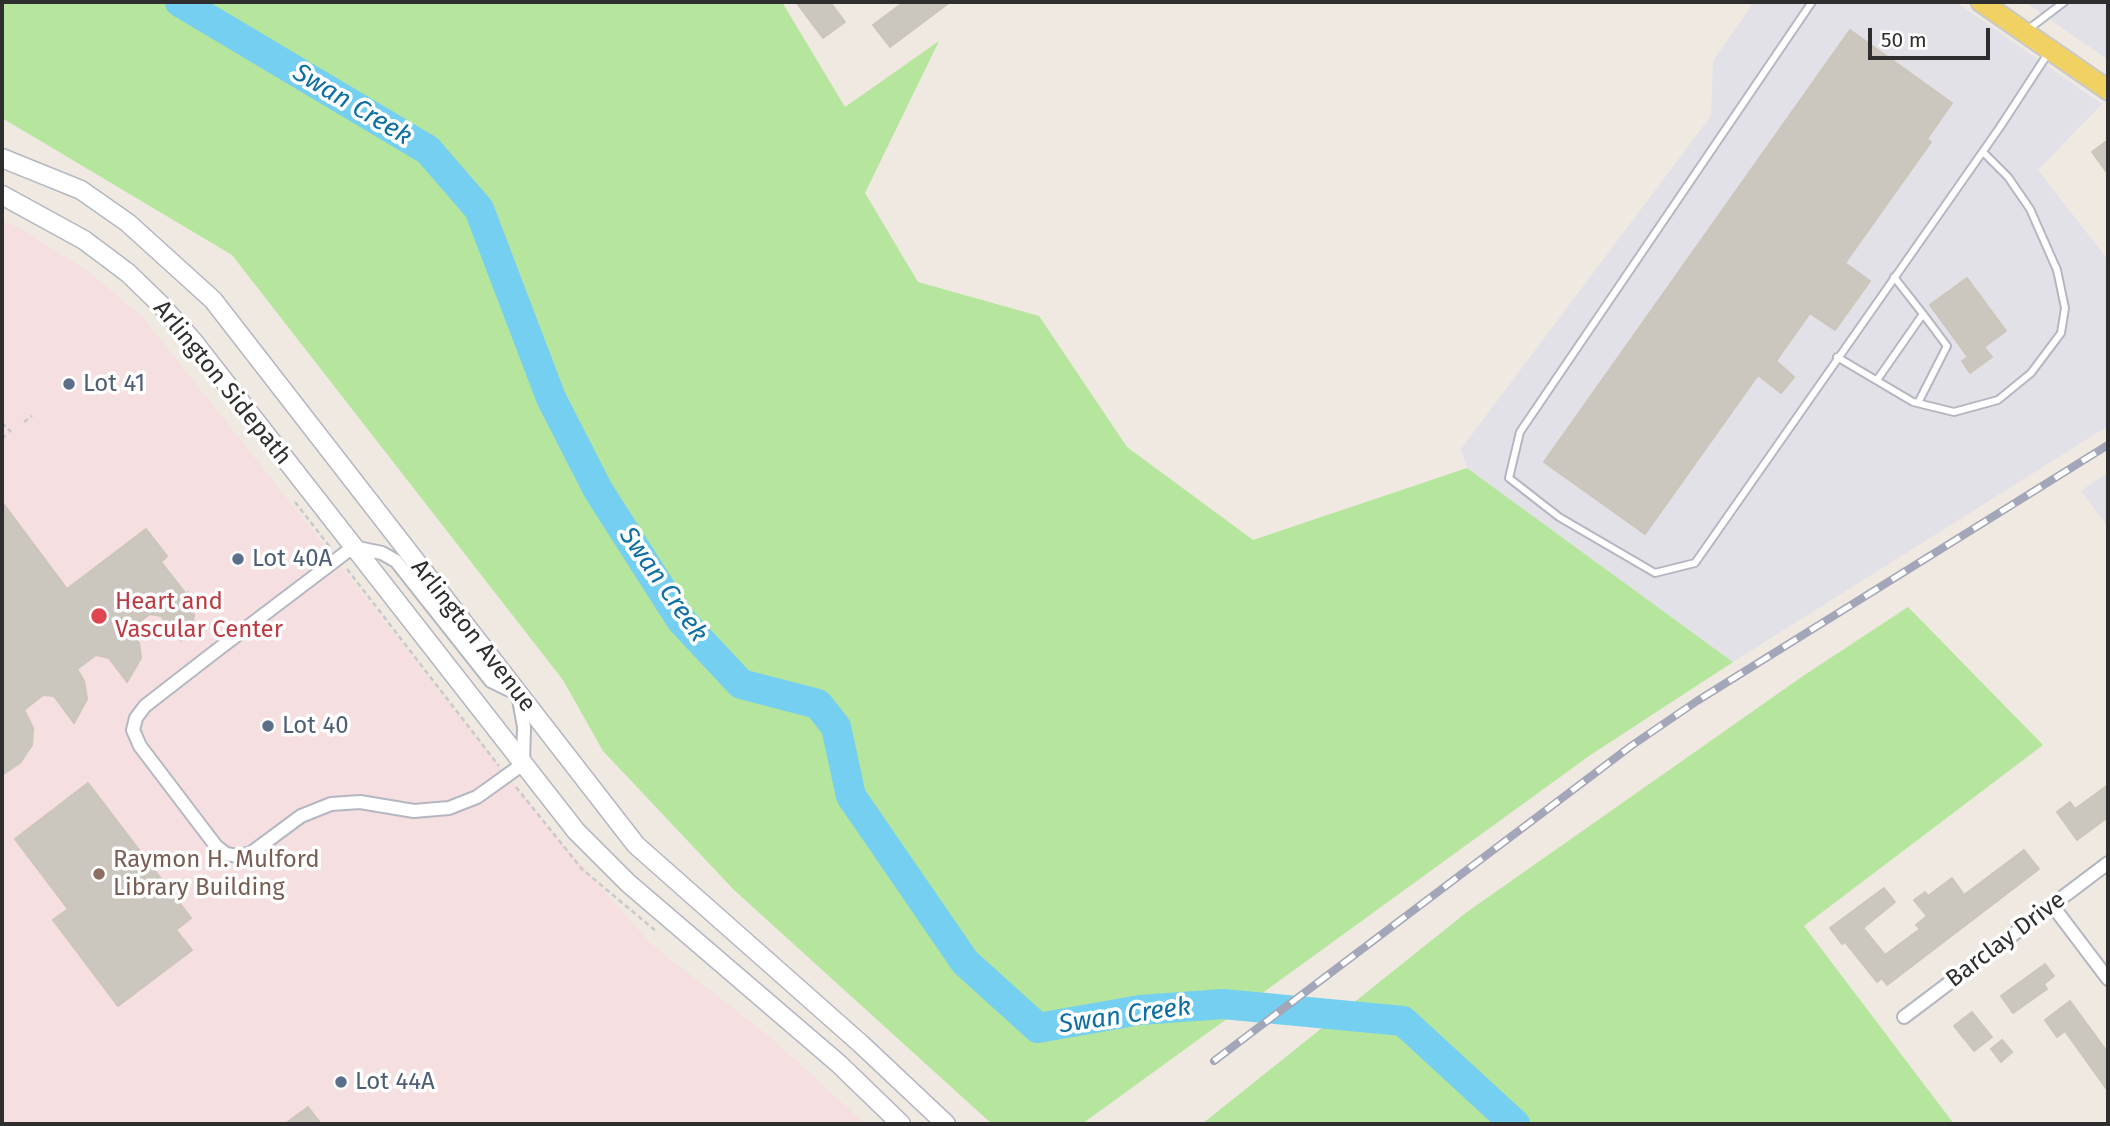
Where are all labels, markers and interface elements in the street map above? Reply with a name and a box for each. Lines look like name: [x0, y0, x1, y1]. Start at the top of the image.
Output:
scale bar: [1872, 14, 1994, 58]
text: 50 m: [1881, 27, 1927, 53]
water label: Swan Creek: [287, 57, 417, 153]
street label: Arlington Sidepath: [147, 295, 297, 471]
place label: Lot 41: [83, 370, 145, 398]
marker: Lot 41: [61, 376, 77, 392]
water label: Swan Creek: [612, 521, 714, 649]
place label: Lot 40A: [252, 545, 332, 573]
marker: Lot 40A: [230, 551, 246, 567]
street label: Arlington Avenue: [404, 554, 542, 718]
place label: Heart and Vascular Center: [115, 588, 283, 644]
marker: Heart and Vascular Center: [89, 606, 109, 626]
place label: Lot 40: [282, 712, 349, 740]
marker: Lot 40: [260, 718, 276, 734]
place label: Raymon H. Mulford Library Building: [113, 846, 320, 902]
marker: Raymon H. Mulford Library Building: [91, 866, 107, 882]
street label: Barclay Drive: [1941, 886, 2071, 994]
water label: Swan Creek: [1057, 991, 1193, 1041]
place label: Lot 44A: [355, 1068, 435, 1096]
marker: Lot 44A: [333, 1074, 349, 1090]

